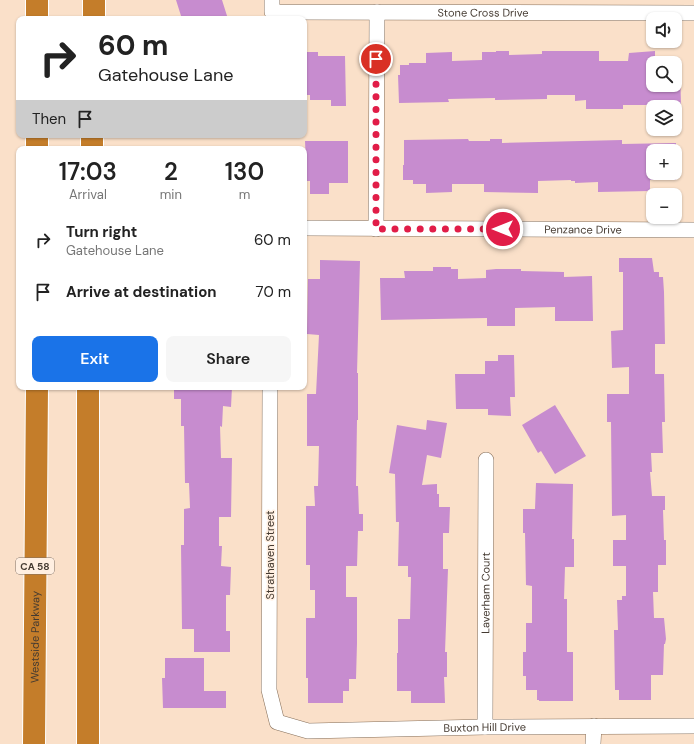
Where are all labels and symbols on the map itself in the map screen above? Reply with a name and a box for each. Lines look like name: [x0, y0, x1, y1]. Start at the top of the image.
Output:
street label: Stone Cross Drive: [437, 5, 529, 20]
pin: [359, 42, 393, 76]
position arrow: [482, 208, 524, 250]
street label: Penzance Drive: [544, 222, 622, 237]
street label: Strathaven Street: [263, 510, 277, 600]
street label: Laverham Court: [478, 552, 493, 634]
road number: CA 58: [16, 558, 54, 574]
street label: Westside Parkway: [28, 591, 42, 683]
street label: Buxton Hill Drive: [443, 720, 526, 735]

